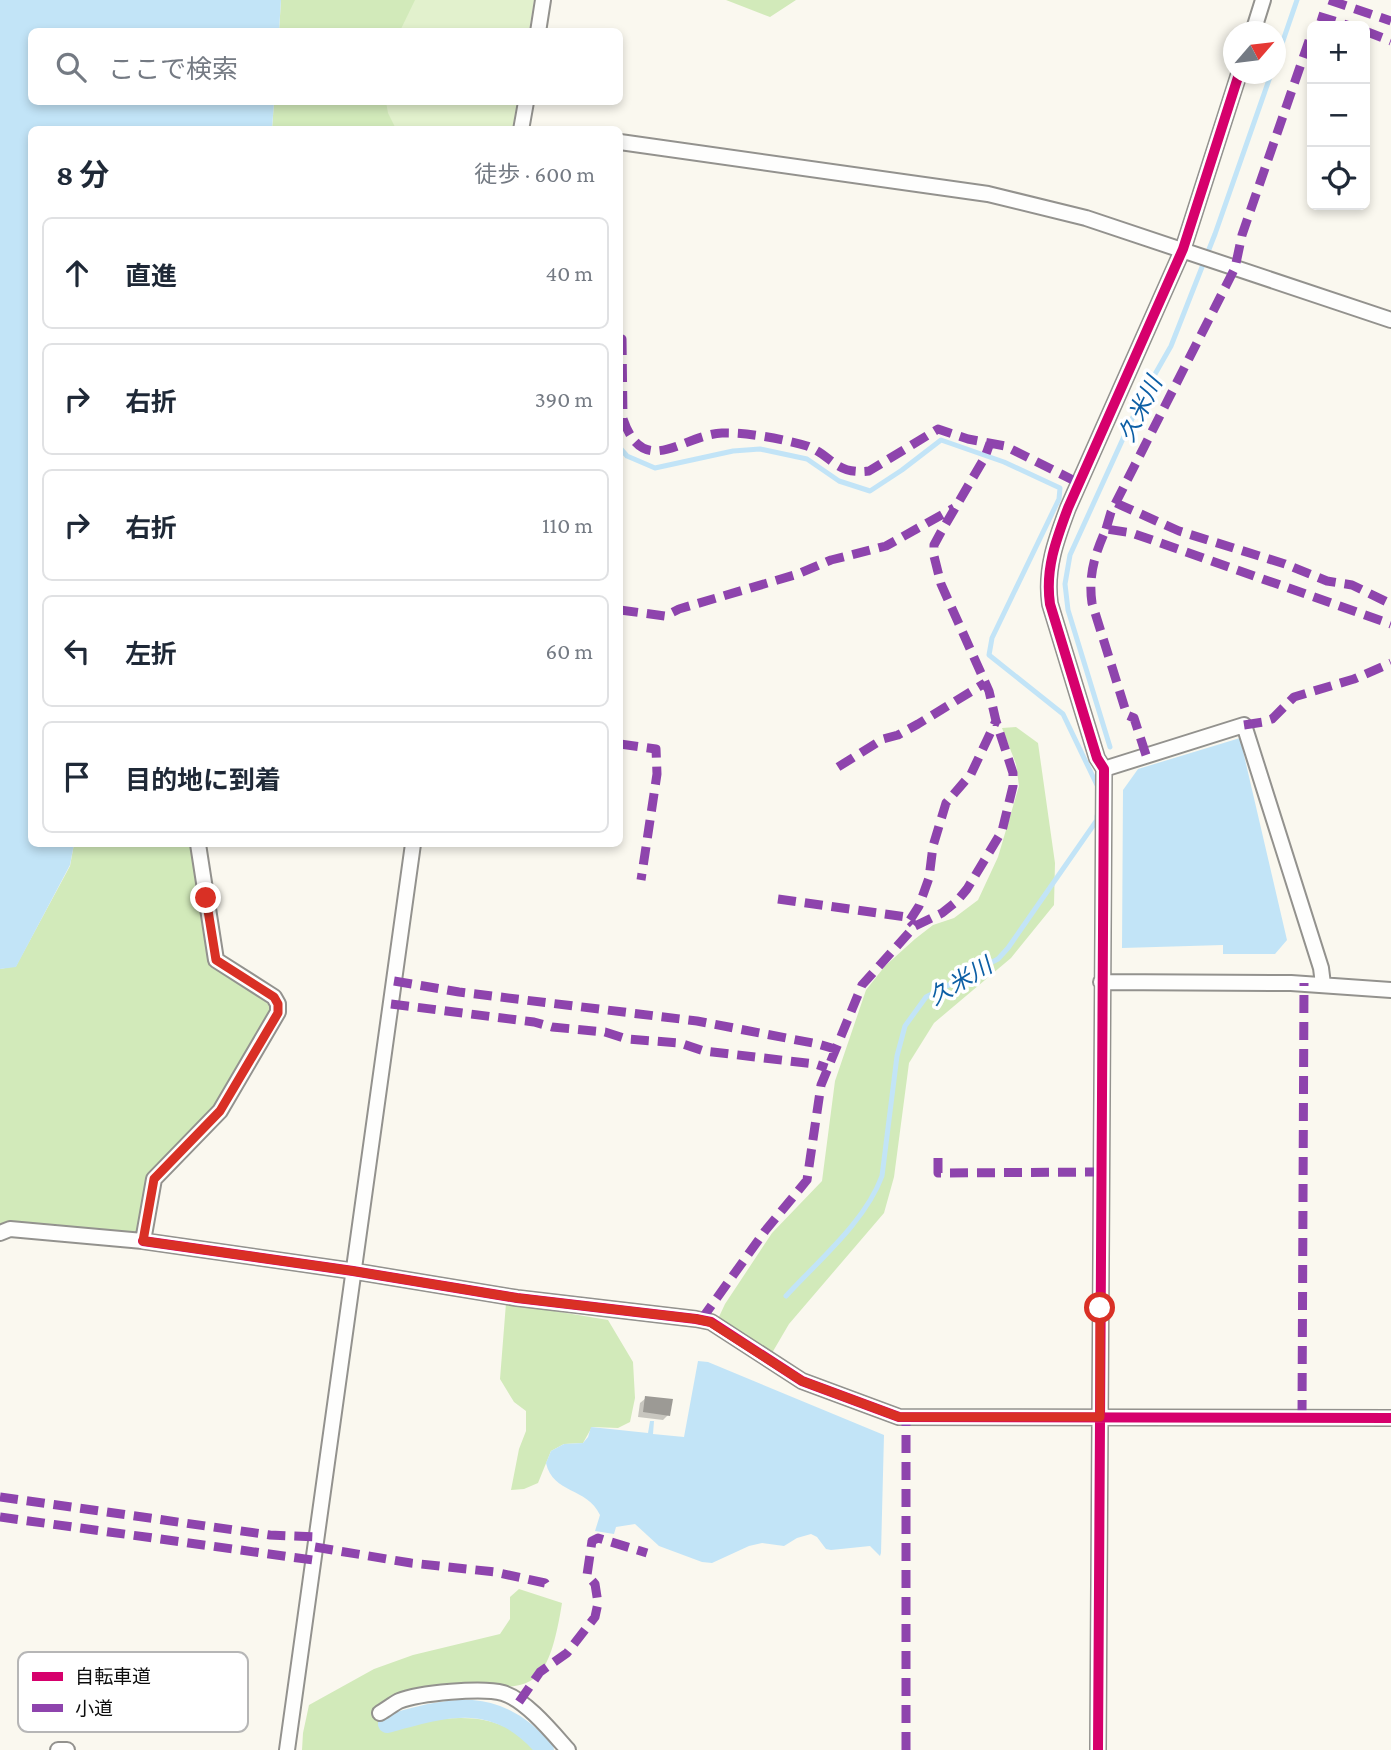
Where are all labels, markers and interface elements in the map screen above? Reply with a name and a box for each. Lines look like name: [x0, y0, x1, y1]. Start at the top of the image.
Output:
north arrow: [1223, 21, 1286, 84]
map controls: [1307, 21, 1370, 210]
button: +: [1307, 21, 1370, 84]
search box: [28, 28, 623, 105]
icon: search: [52, 48, 90, 86]
text: ここで検索: [108, 55, 238, 84]
button: −: [1307, 84, 1370, 147]
button: locate: [1307, 147, 1370, 210]
text: 8 分: [56, 158, 109, 191]
text: 徒歩 · 600 m: [474, 161, 595, 187]
icon: ahead: [58, 254, 96, 292]
text: 40 m: [545, 260, 593, 286]
text: 直進: [125, 262, 177, 291]
water label: 久米川: [1113, 370, 1168, 446]
icon: right: [58, 380, 96, 418]
text: 390 m: [535, 386, 593, 412]
text: 右折: [125, 388, 177, 417]
icon: right: [58, 506, 96, 544]
text: 110 m: [542, 512, 593, 538]
text: 右折: [125, 514, 177, 543]
icon: left: [58, 632, 96, 670]
text: 60 m: [546, 638, 593, 664]
text: 左折: [125, 640, 177, 669]
icon: arrive: [58, 758, 96, 796]
text: 目的地に到着: [125, 766, 281, 795]
route end: [190, 882, 221, 913]
water label: 久米川: [924, 951, 999, 1010]
route start: [1084, 1292, 1115, 1323]
legend: [18, 1652, 248, 1732]
text: 自転車道: [75, 1666, 151, 1687]
text: 小道: [75, 1698, 113, 1719]

